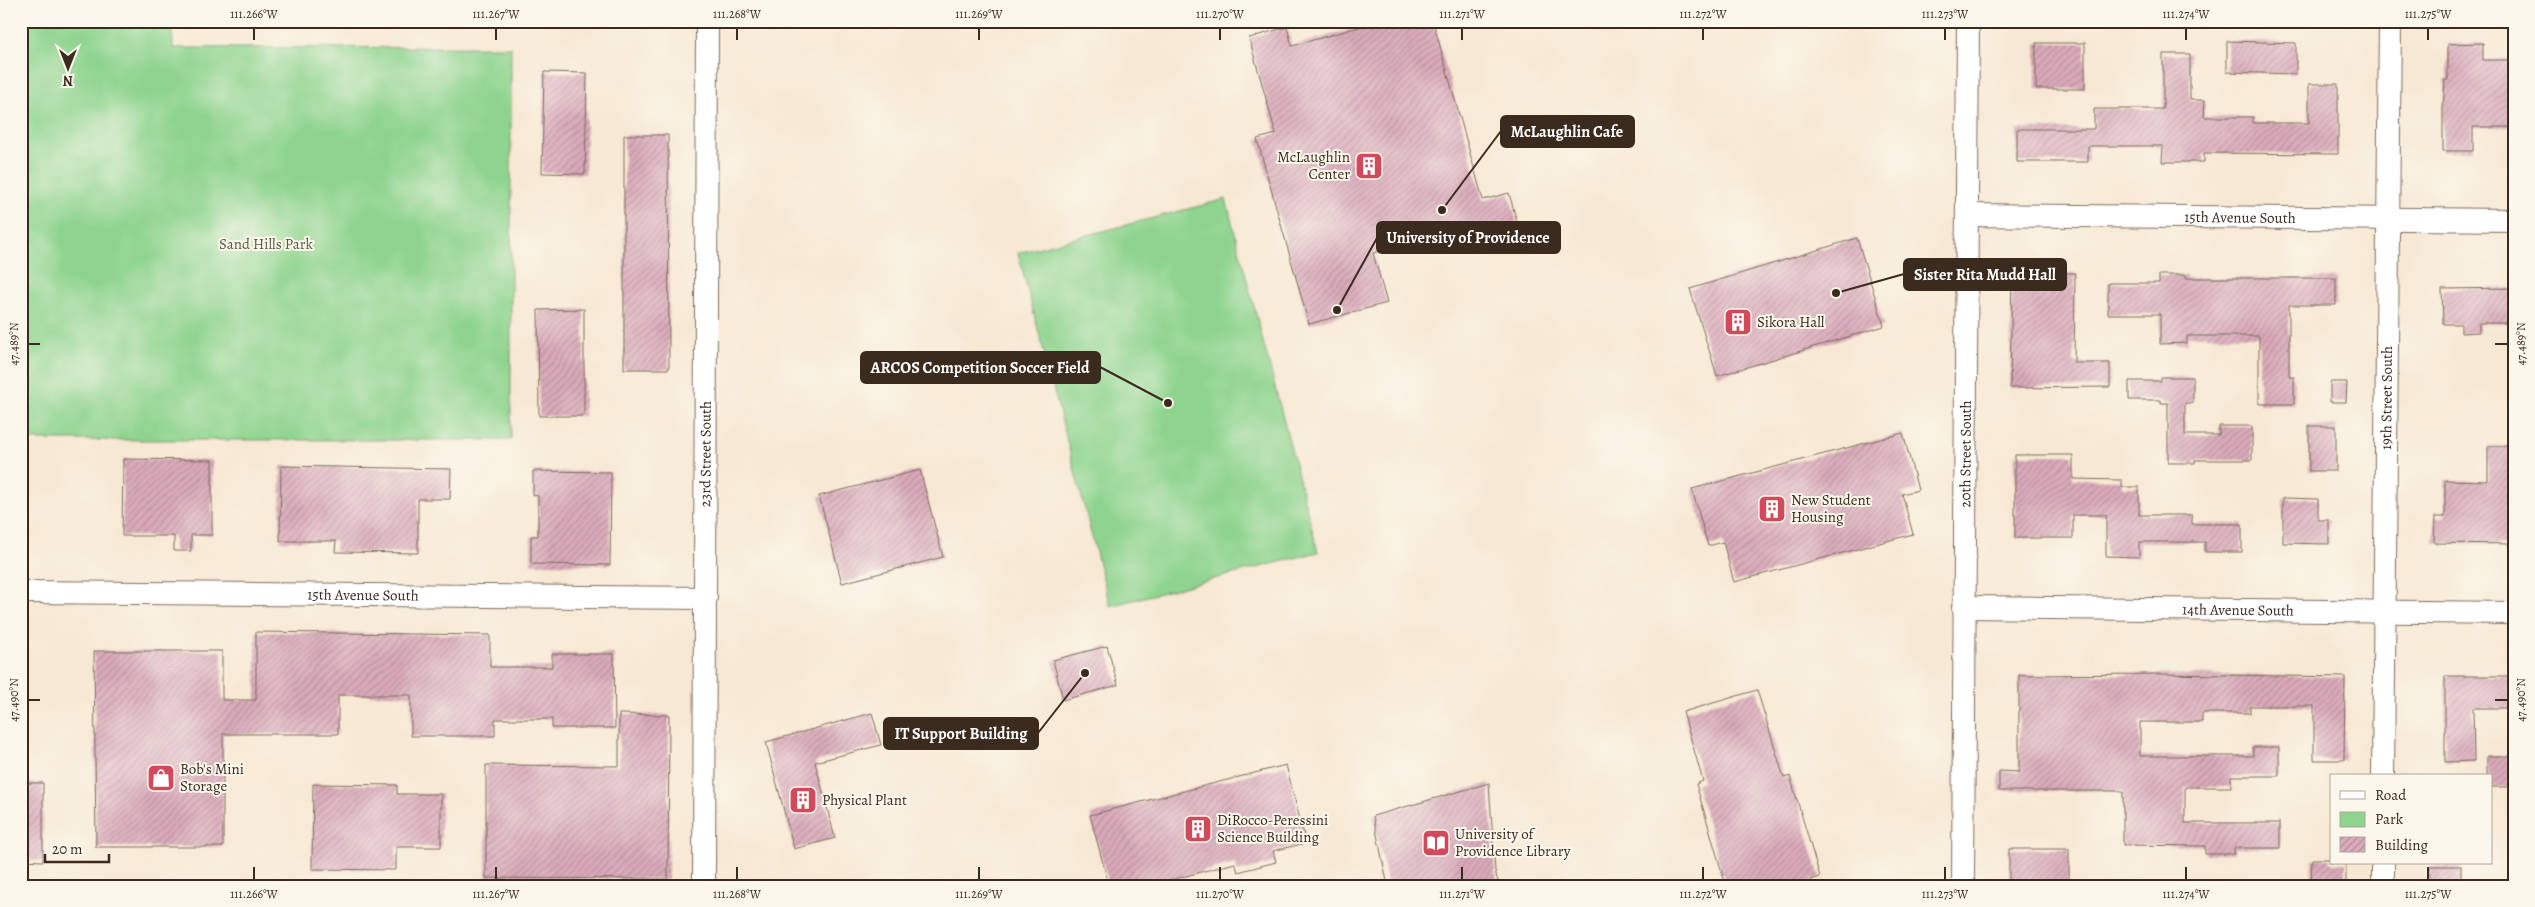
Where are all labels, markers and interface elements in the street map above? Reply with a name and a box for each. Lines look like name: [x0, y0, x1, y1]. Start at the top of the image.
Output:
text: 111.266°W: [230, 6, 279, 22]
text: 111.267°W: [472, 6, 520, 22]
text: 111.268°W: [713, 6, 762, 22]
text: 111.269°W: [955, 6, 1004, 22]
text: 111.270°W: [1196, 6, 1245, 22]
text: 111.271°W: [1439, 6, 1486, 22]
text: 111.272°W: [1679, 6, 1727, 22]
text: 111.273°W: [1922, 6, 1969, 22]
text: 111.274°W: [2163, 6, 2210, 22]
text: 111.275°W: [2405, 6, 2452, 22]
north arrow: [42, 42, 92, 92]
text: N: [63, 71, 73, 90]
callout: McLaughlin Cafe: [1501, 116, 1634, 147]
text: McLaughlin Cafe: [1511, 121, 1623, 143]
place label: McLaughlin Center: [1277, 147, 1350, 184]
building icon: McLaughlin Center: [1354, 151, 1384, 181]
street label: 15th Avenue South: [2184, 207, 2296, 228]
callout: University of Providence: [1377, 222, 1560, 253]
text: University of Providence: [1386, 227, 1550, 249]
park label: Sand Hills Park: [219, 234, 313, 254]
callout: Sister Rita Mudd Hall: [1904, 259, 2066, 290]
text: Sister Rita Mudd Hall: [1914, 264, 2057, 286]
building icon: Sikora Hall: [1723, 307, 1753, 337]
place label: Sikora Hall: [1757, 312, 1825, 332]
text: 47.489°N: [6, 322, 22, 366]
text: 47.489°N: [2513, 322, 2529, 366]
street label: 19th Street South: [2376, 346, 2397, 450]
callout: ARCOS Competition Soccer Field: [861, 352, 1100, 383]
text: ARCOS Competition Soccer Field: [870, 357, 1090, 379]
street label: 20th Street South: [1955, 400, 1976, 508]
street label: 23rd Street South: [695, 401, 716, 507]
place label: New Student Housing: [1791, 490, 1871, 527]
building icon: New Student Housing: [1757, 494, 1787, 524]
street label: 15th Avenue South: [307, 585, 419, 605]
street label: 14th Avenue South: [2182, 599, 2294, 621]
text: 47.490°N: [6, 678, 22, 722]
text: 47.490°N: [2513, 678, 2529, 722]
callout: IT Support Building: [884, 718, 1038, 749]
text: IT Support Building: [894, 723, 1028, 745]
place label: Bob's Mini Storage: [180, 759, 244, 796]
shop icon: Bob's Mini Storage: [146, 763, 176, 793]
legend: [2330, 774, 2492, 864]
building icon: Physical Plant: [788, 785, 818, 815]
text: Road: [2375, 785, 2407, 805]
place label: Physical Plant: [822, 790, 907, 810]
text: Park: [2375, 809, 2404, 829]
place label: DiRocco-Peressini Science Building: [1217, 810, 1328, 847]
building icon: DiRocco-Peressini Science Building: [1183, 814, 1213, 844]
place label: University of Providence Library: [1455, 824, 1571, 861]
library icon: University of Providence Library: [1421, 828, 1451, 858]
scale bar: [45, 832, 109, 864]
text: Building: [2375, 835, 2428, 855]
text: 20 m: [52, 839, 83, 859]
text: 111.266°W: [230, 886, 279, 902]
text: 111.267°W: [472, 886, 520, 902]
text: 111.268°W: [713, 886, 762, 902]
text: 111.269°W: [955, 886, 1004, 902]
text: 111.270°W: [1196, 886, 1245, 902]
text: 111.271°W: [1439, 886, 1486, 902]
text: 111.272°W: [1679, 886, 1727, 902]
text: 111.273°W: [1922, 886, 1969, 902]
text: 111.274°W: [2163, 886, 2210, 902]
text: 111.275°W: [2405, 886, 2452, 902]

